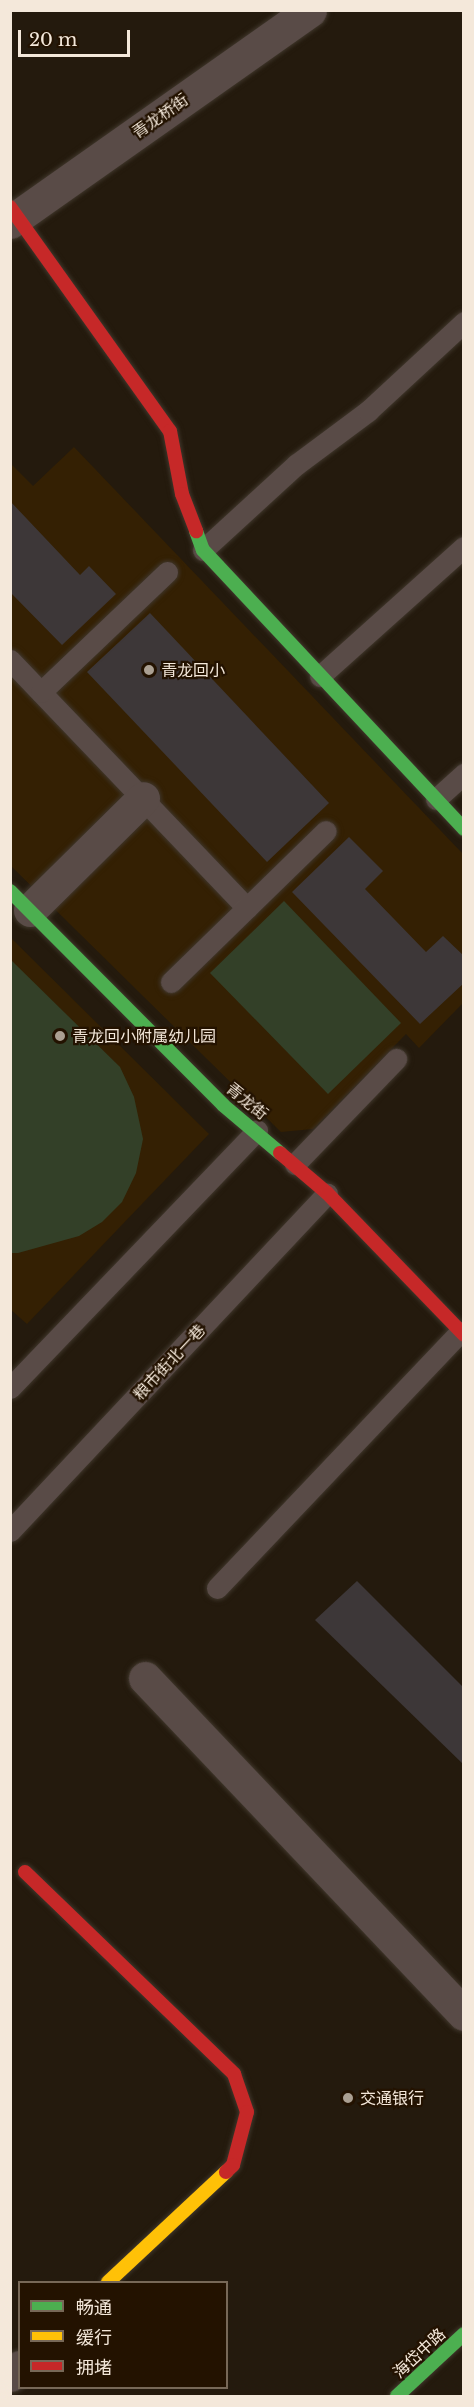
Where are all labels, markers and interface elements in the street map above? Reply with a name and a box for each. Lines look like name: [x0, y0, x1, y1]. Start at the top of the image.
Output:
scale bar: [21, 18, 134, 56]
text: 20 m: [29, 29, 77, 51]
street label: 青龙桥街: [128, 90, 192, 142]
place label: 青龙回小: [161, 660, 225, 680]
marker: 青龙回小: [142, 663, 156, 677]
place label: 青龙回小附属幼儿园: [72, 1026, 216, 1046]
marker: 青龙回小附属幼儿园: [53, 1029, 67, 1043]
street label: 青龙街: [222, 1078, 272, 1124]
street label: 粮市街北一巷: [129, 1320, 209, 1404]
place label: 交通银行: [360, 2088, 424, 2108]
marker: 交通银行: [341, 2091, 355, 2105]
legend: [18, 2281, 228, 2389]
text: 畅通: [76, 2297, 112, 2319]
street label: 海岱中路: [389, 2324, 449, 2382]
text: 缓行: [76, 2327, 112, 2349]
text: 拥堵: [76, 2357, 112, 2379]

